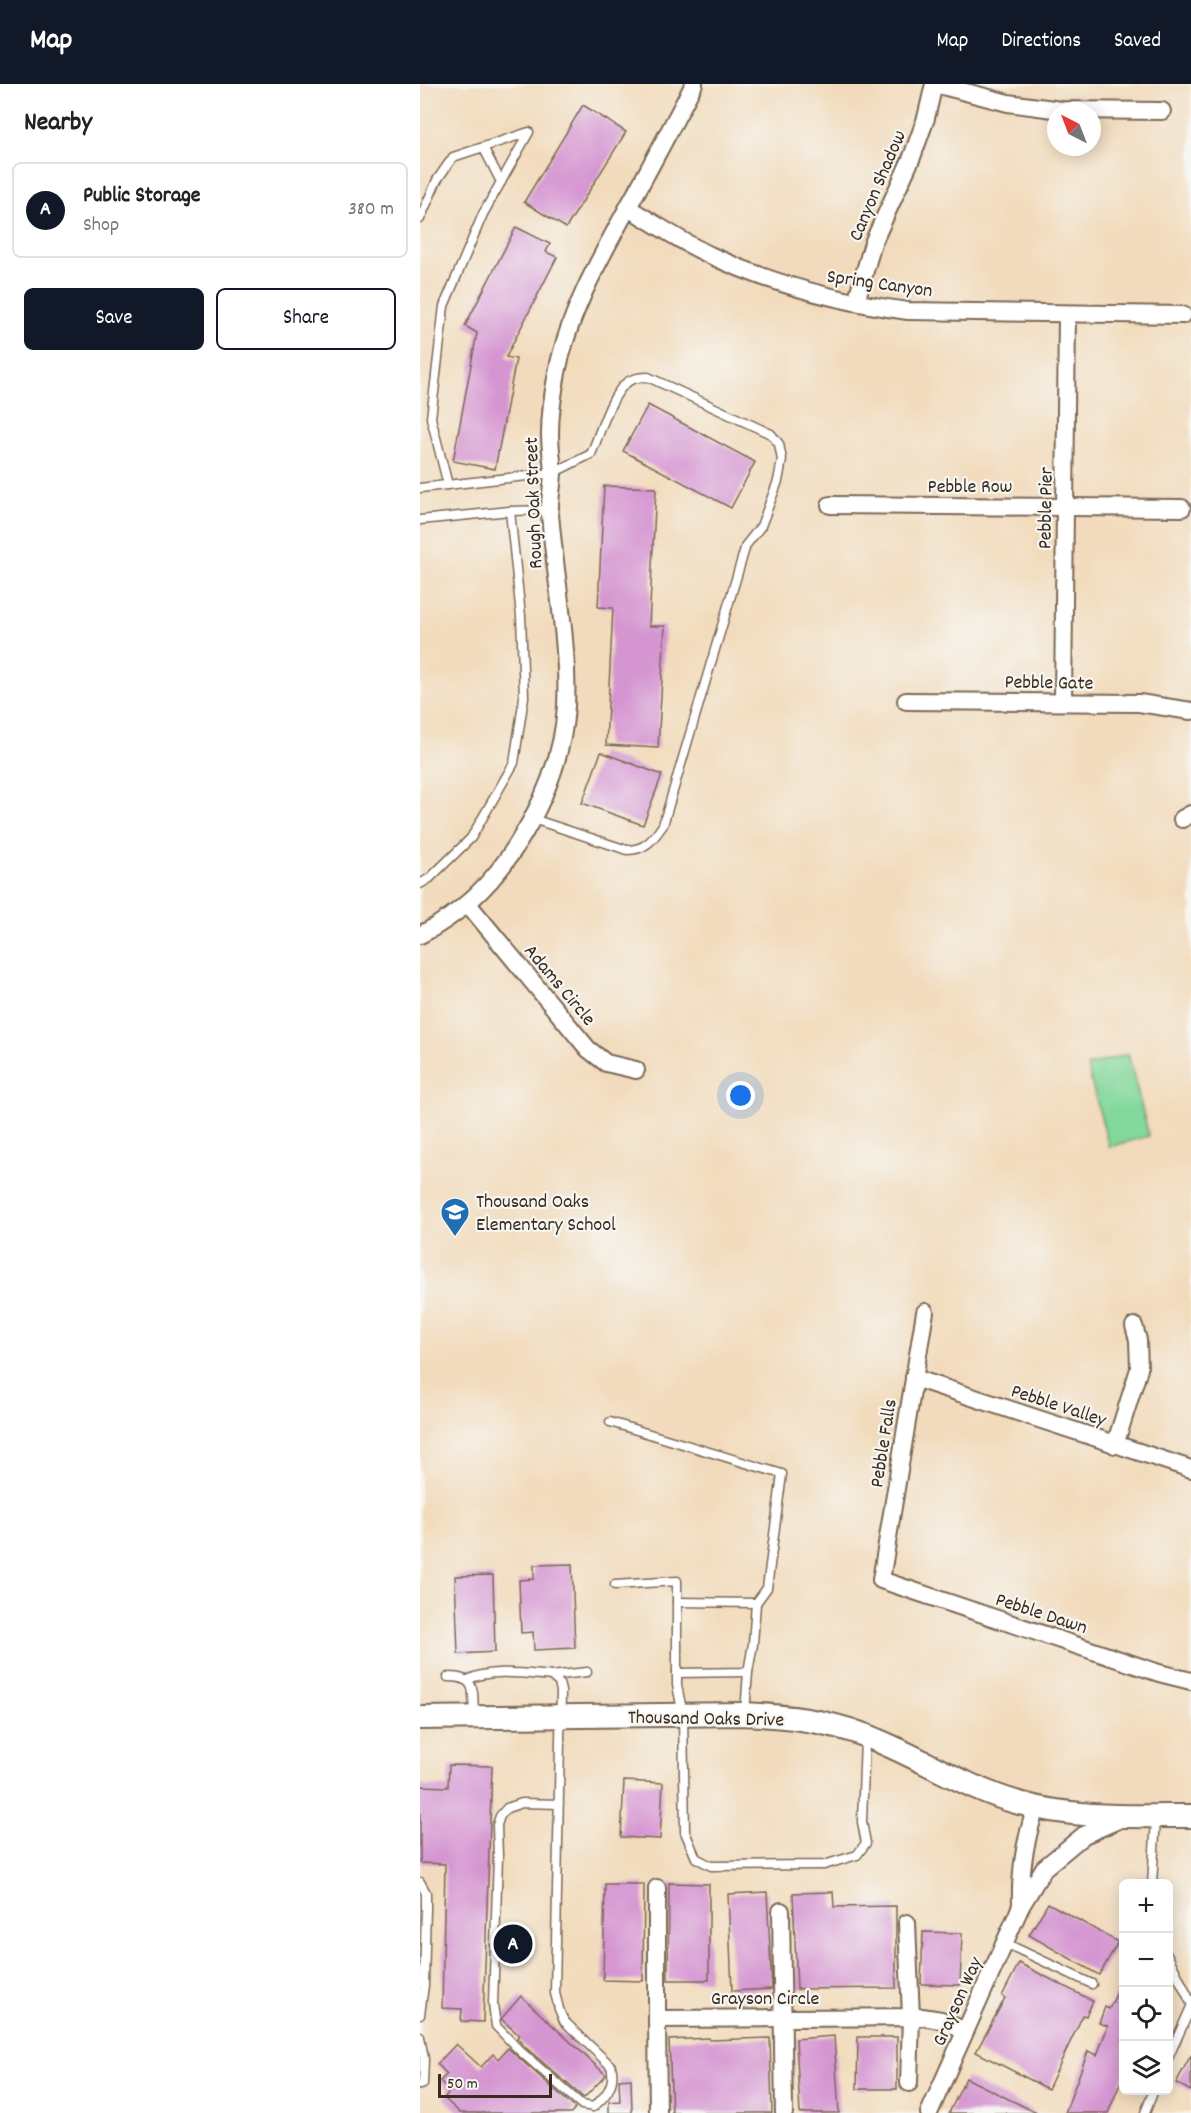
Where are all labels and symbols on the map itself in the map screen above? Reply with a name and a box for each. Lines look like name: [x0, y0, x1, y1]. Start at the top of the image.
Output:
north arrow: [1047, 102, 1101, 156]
street label: Canyon Shadow: [843, 126, 915, 246]
street label: Spring Canyon: [825, 264, 934, 306]
street label: Rough Oak Street: [519, 436, 551, 569]
street label: Pebble Pier: [1032, 466, 1062, 549]
street label: Pebble Row: [928, 474, 1013, 502]
street label: Pebble Gate: [1004, 669, 1094, 699]
street label: Adams Circle: [516, 939, 601, 1033]
your location: [726, 1081, 755, 1110]
place label: Thousand Oaks Elementary School: [476, 1189, 616, 1240]
school or university icon: Thousand Oaks Elementary School: [439, 1196, 471, 1238]
street label: Pebble Valley: [1007, 1378, 1110, 1436]
street label: Pebble Falls: [864, 1397, 906, 1490]
street label: Pebble Dawn: [991, 1587, 1091, 1643]
street label: Thousand Oaks Drive: [628, 1705, 785, 1735]
pin: A: [494, 1922, 532, 1966]
street label: Grayson Way: [927, 1952, 991, 2051]
street label: Grayson Circle: [711, 1986, 820, 2014]
scale bar: [438, 2071, 552, 2098]

